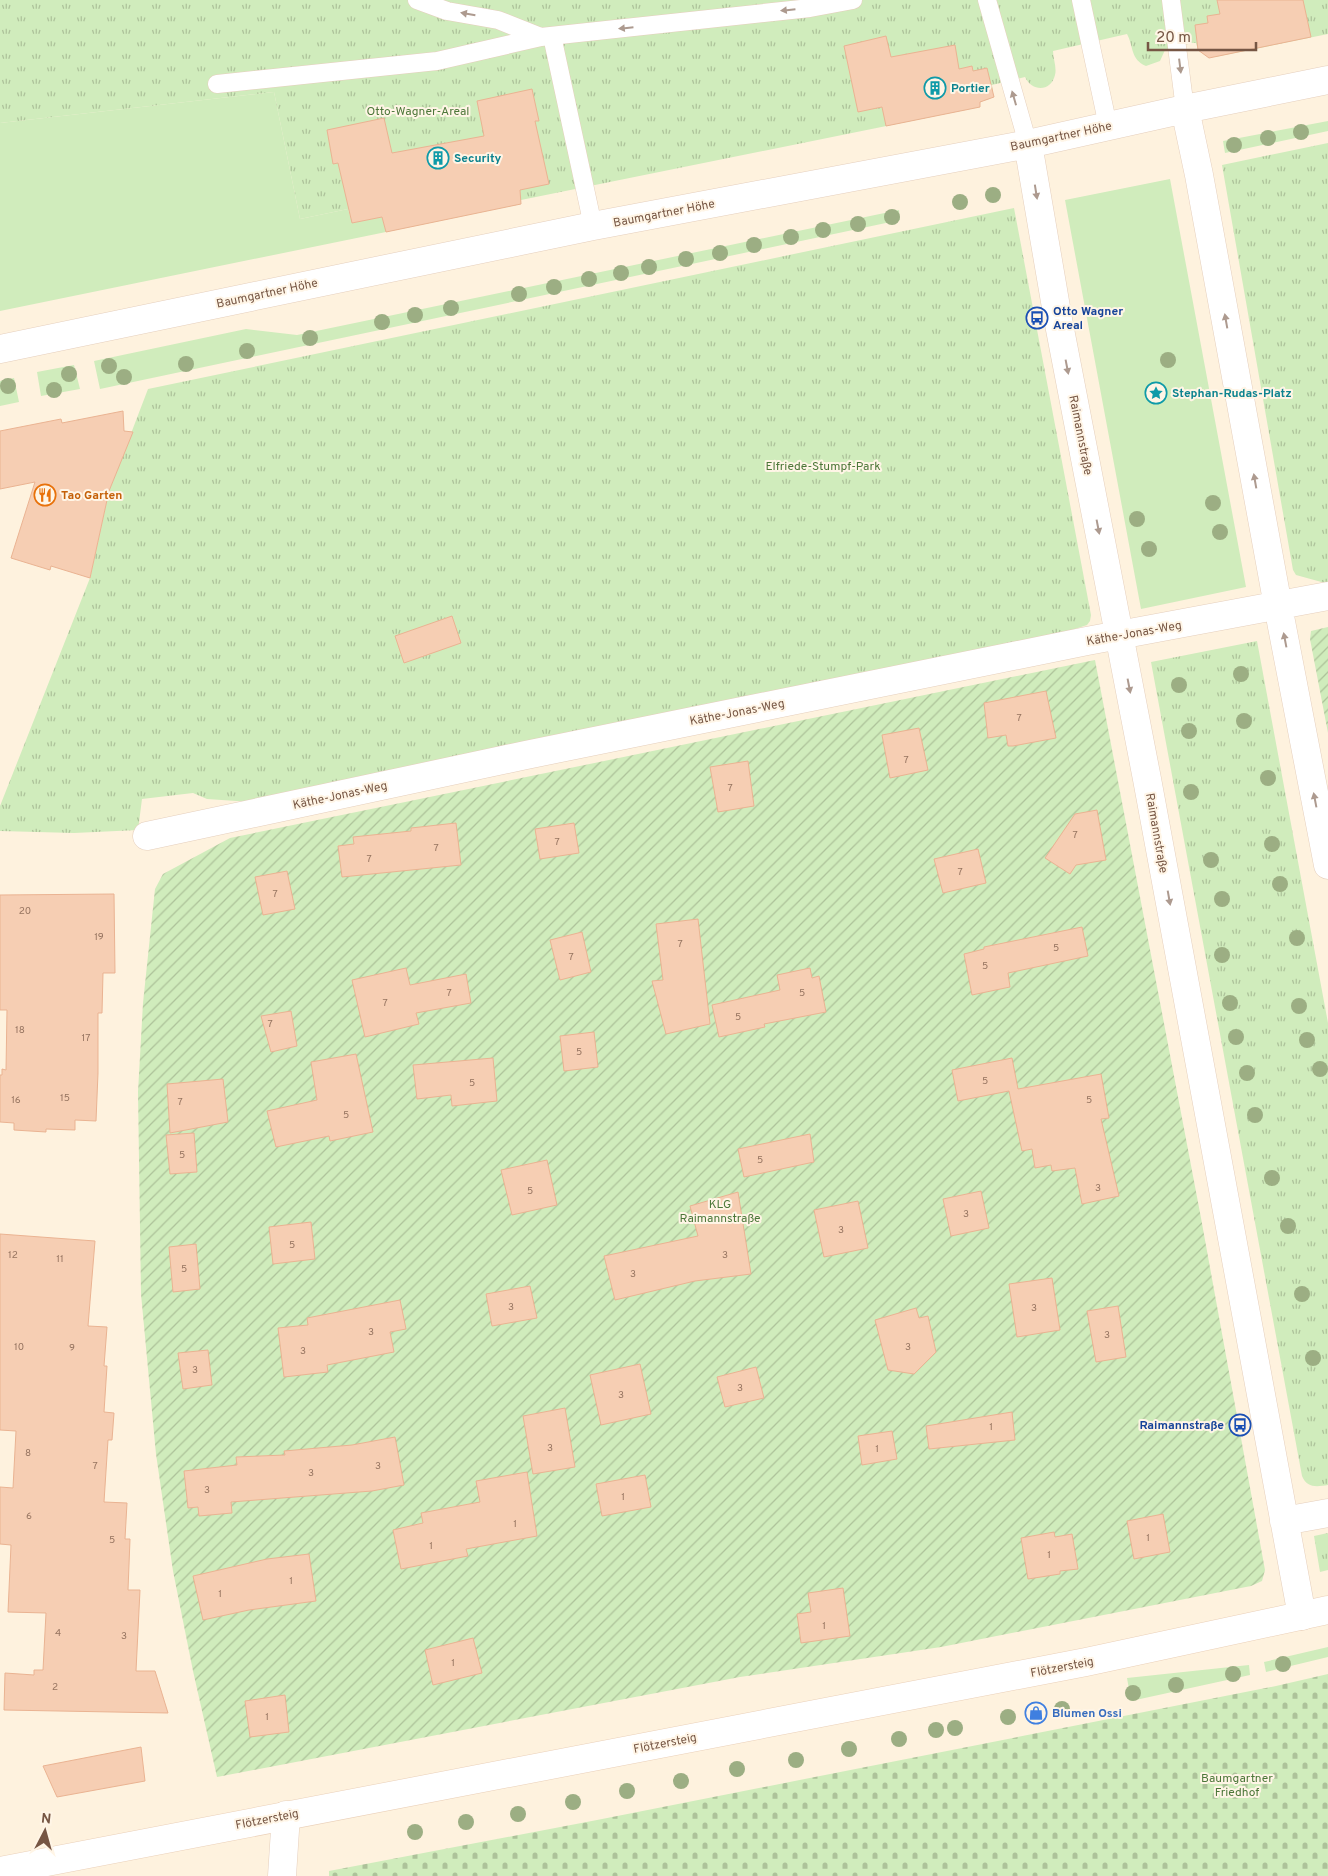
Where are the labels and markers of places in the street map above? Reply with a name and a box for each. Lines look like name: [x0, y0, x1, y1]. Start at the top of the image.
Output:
building icon: Portier: [923, 76, 947, 100]
place label: Portier: [951, 81, 990, 97]
building icon: Security: [426, 146, 450, 170]
place label: Security: [454, 151, 501, 167]
place label: Otto Wagner Areal: [1053, 304, 1123, 334]
bus stop icon: Otto Wagner Areal: [1025, 306, 1049, 330]
place icon: Stephan-Rudas-Platz: [1144, 381, 1168, 405]
place label: Stephan-Rudas-Platz: [1172, 386, 1292, 402]
restaurant icon: Tao Garten: [33, 483, 57, 507]
place label: Tao Garten: [61, 488, 122, 504]
bus stop icon: Raimannstraße: [1228, 1413, 1252, 1437]
place label: Raimannstraße: [1139, 1418, 1224, 1434]
shop icon: Blumen Ossi: [1024, 1701, 1048, 1725]
place label: Blumen Ossi: [1052, 1706, 1122, 1722]

